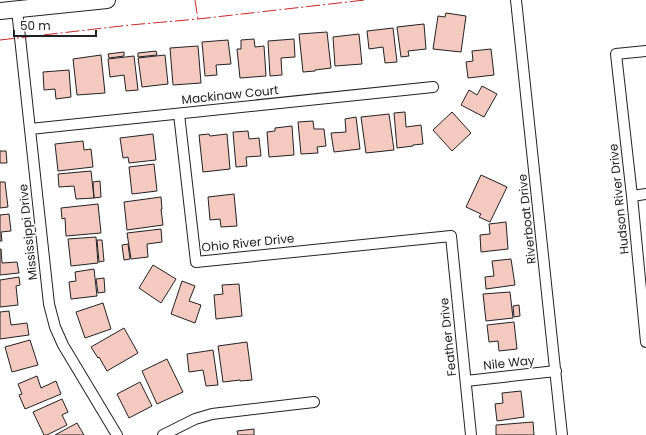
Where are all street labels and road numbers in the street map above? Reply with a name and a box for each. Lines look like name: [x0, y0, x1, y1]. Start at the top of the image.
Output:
street label: Mackinaw Court: [181, 81, 279, 108]
street label: Hudson River Drive: [604, 143, 633, 255]
street label: Riverboat Drive: [513, 173, 540, 265]
street label: Mississippi Drive: [14, 183, 41, 281]
street label: Ohio River Drive: [201, 229, 295, 256]
street label: Feather Drive: [435, 297, 460, 377]
street label: Nile Way: [482, 351, 536, 374]

